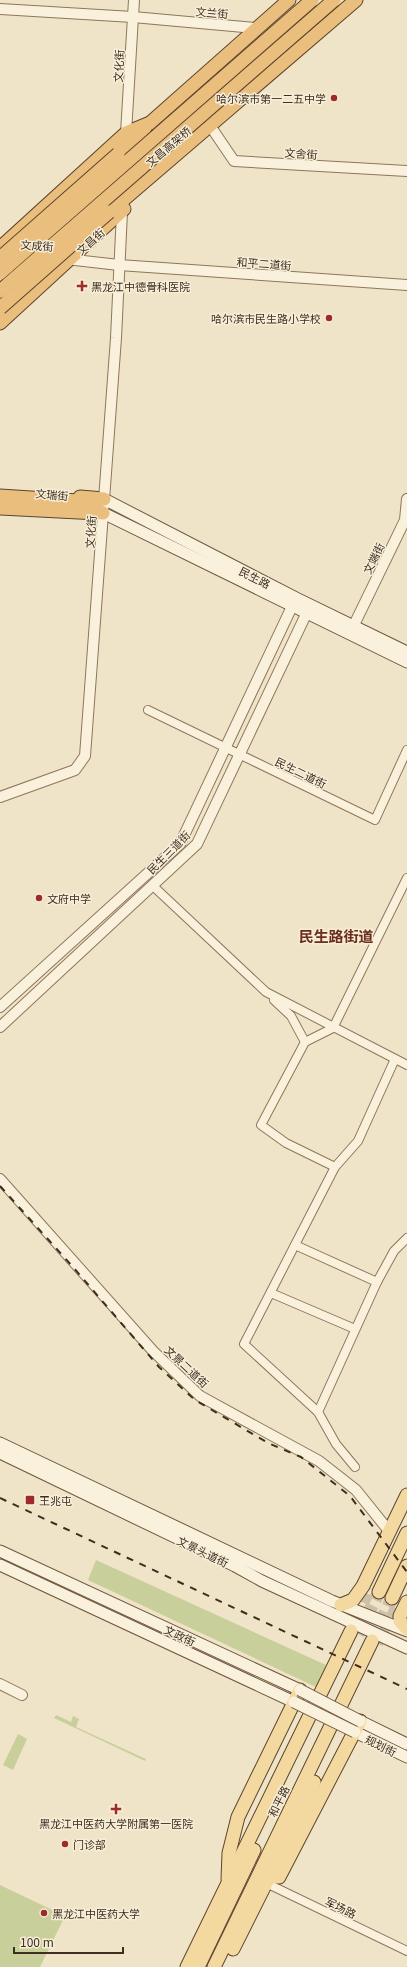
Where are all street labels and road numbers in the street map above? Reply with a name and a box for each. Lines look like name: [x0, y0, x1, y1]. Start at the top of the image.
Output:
street label: 文兰街: [195, 3, 229, 21]
street label: 文化街: [109, 49, 127, 83]
street label: 文昌高架桥: [142, 122, 194, 170]
street label: 文舍街: [284, 144, 318, 162]
street label: 文昌街: [72, 224, 108, 258]
street label: 文成街: [20, 236, 54, 254]
street label: 和平二道街: [236, 253, 292, 273]
street label: 文瑞街: [35, 485, 69, 503]
street label: 文化街: [81, 515, 99, 549]
street label: 文端街: [359, 540, 387, 576]
street label: 民生路: [237, 562, 273, 592]
street label: 民生二道街: [273, 753, 329, 791]
street label: 民生三道街: [143, 827, 193, 877]
street label: 文景二道街: [161, 1341, 213, 1391]
street label: 文景头道街: [175, 1532, 231, 1570]
street label: 文政街: [162, 1621, 198, 1649]
street label: 规划街: [363, 1731, 399, 1759]
street label: 和平路: [264, 1783, 292, 1819]
street label: 军场路: [323, 1893, 359, 1921]

